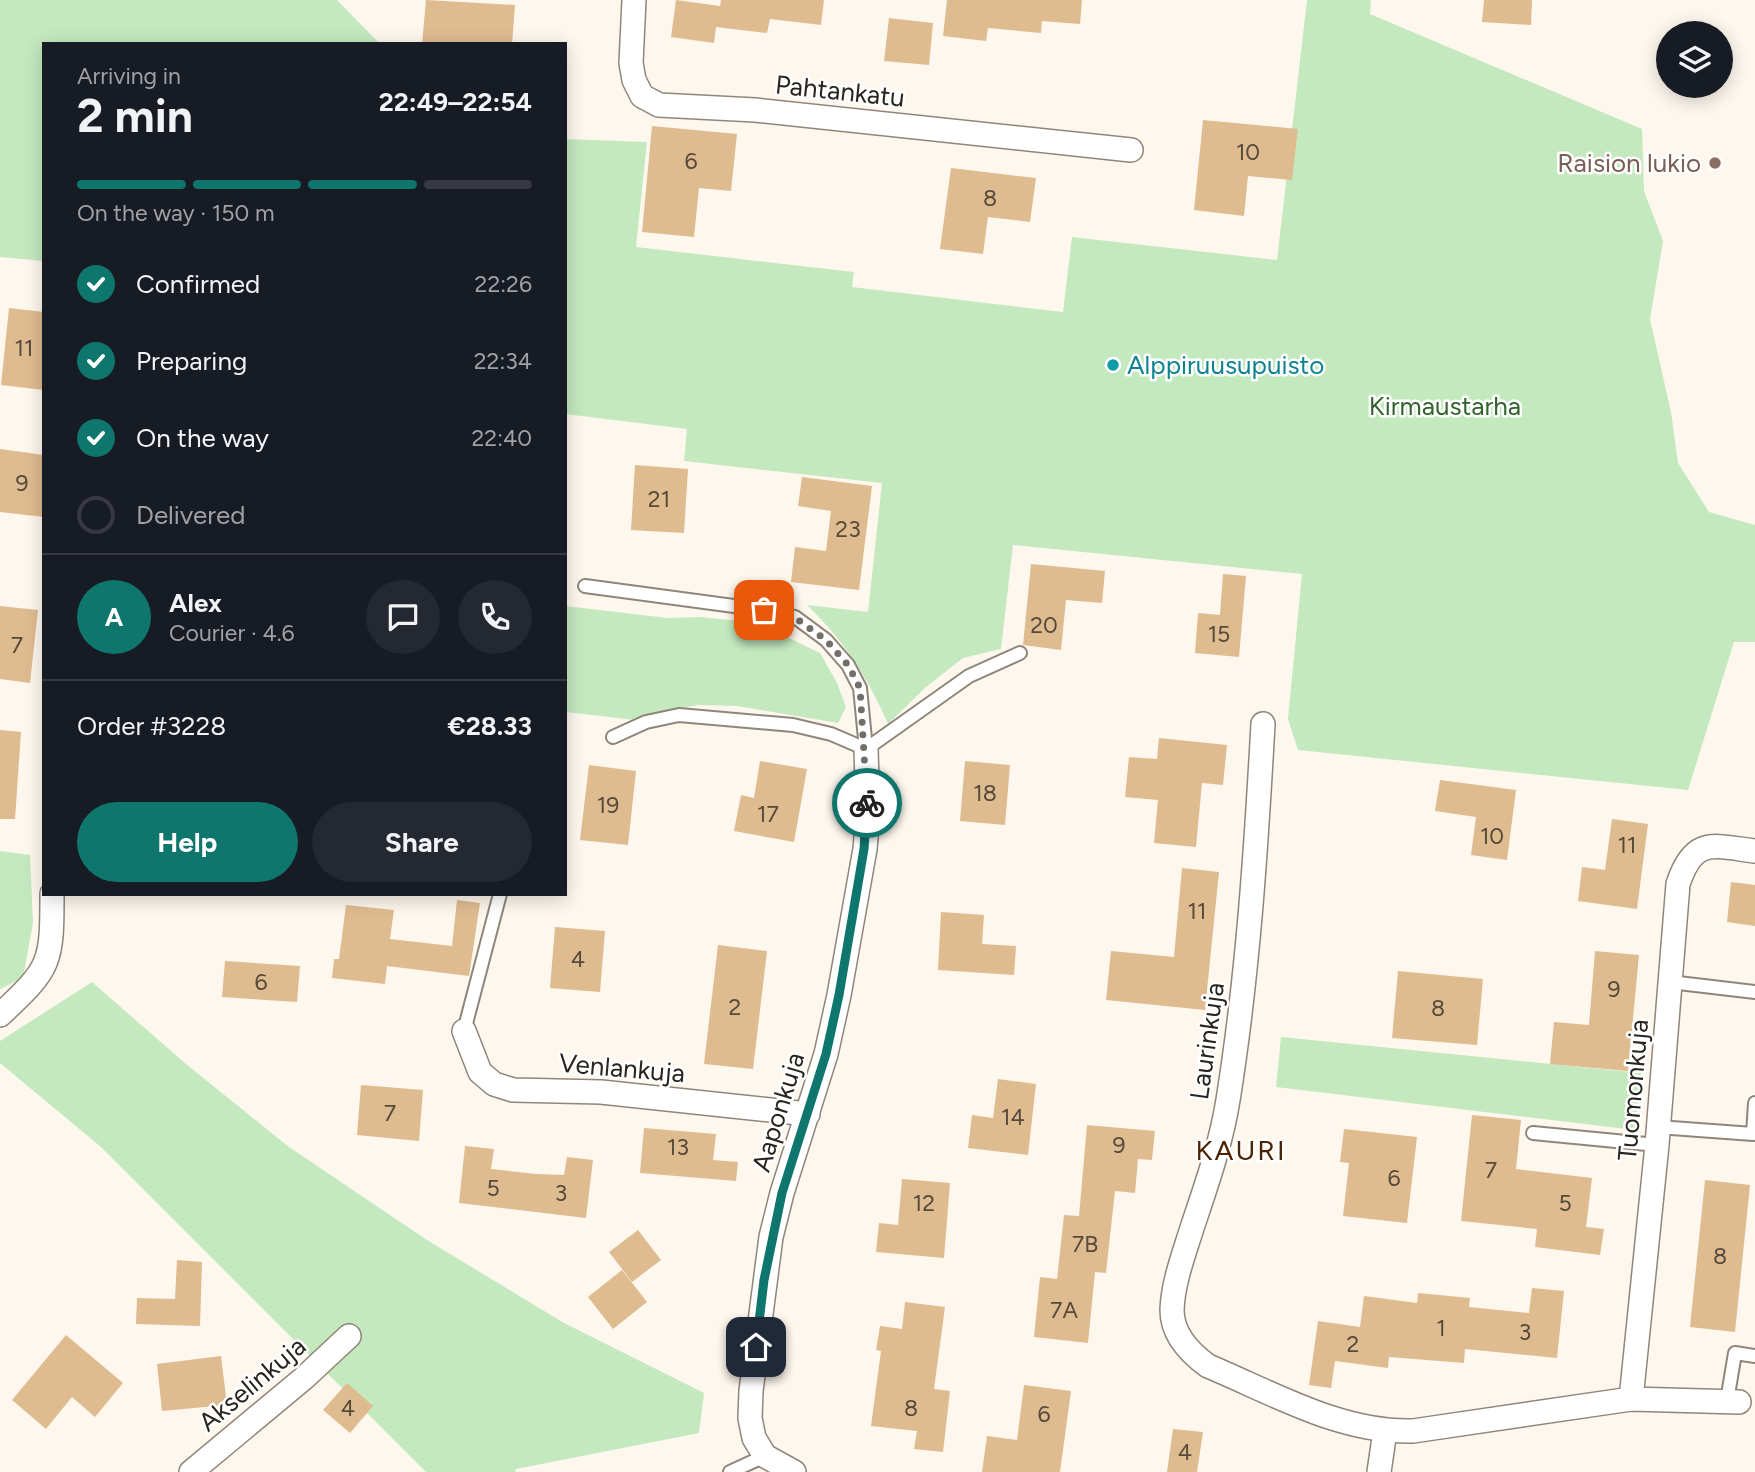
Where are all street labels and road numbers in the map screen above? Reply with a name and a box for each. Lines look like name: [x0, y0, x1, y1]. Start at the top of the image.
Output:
street label: Pahtankatu: [774, 68, 906, 114]
street label: Laurinkuja: [1183, 980, 1231, 1102]
street label: Tuomonkuja: [1611, 1018, 1655, 1162]
street label: Venlankuja: [558, 1047, 686, 1089]
street label: Aaponkuja: [745, 1049, 811, 1175]
street label: Akselinkuja: [192, 1330, 312, 1438]

